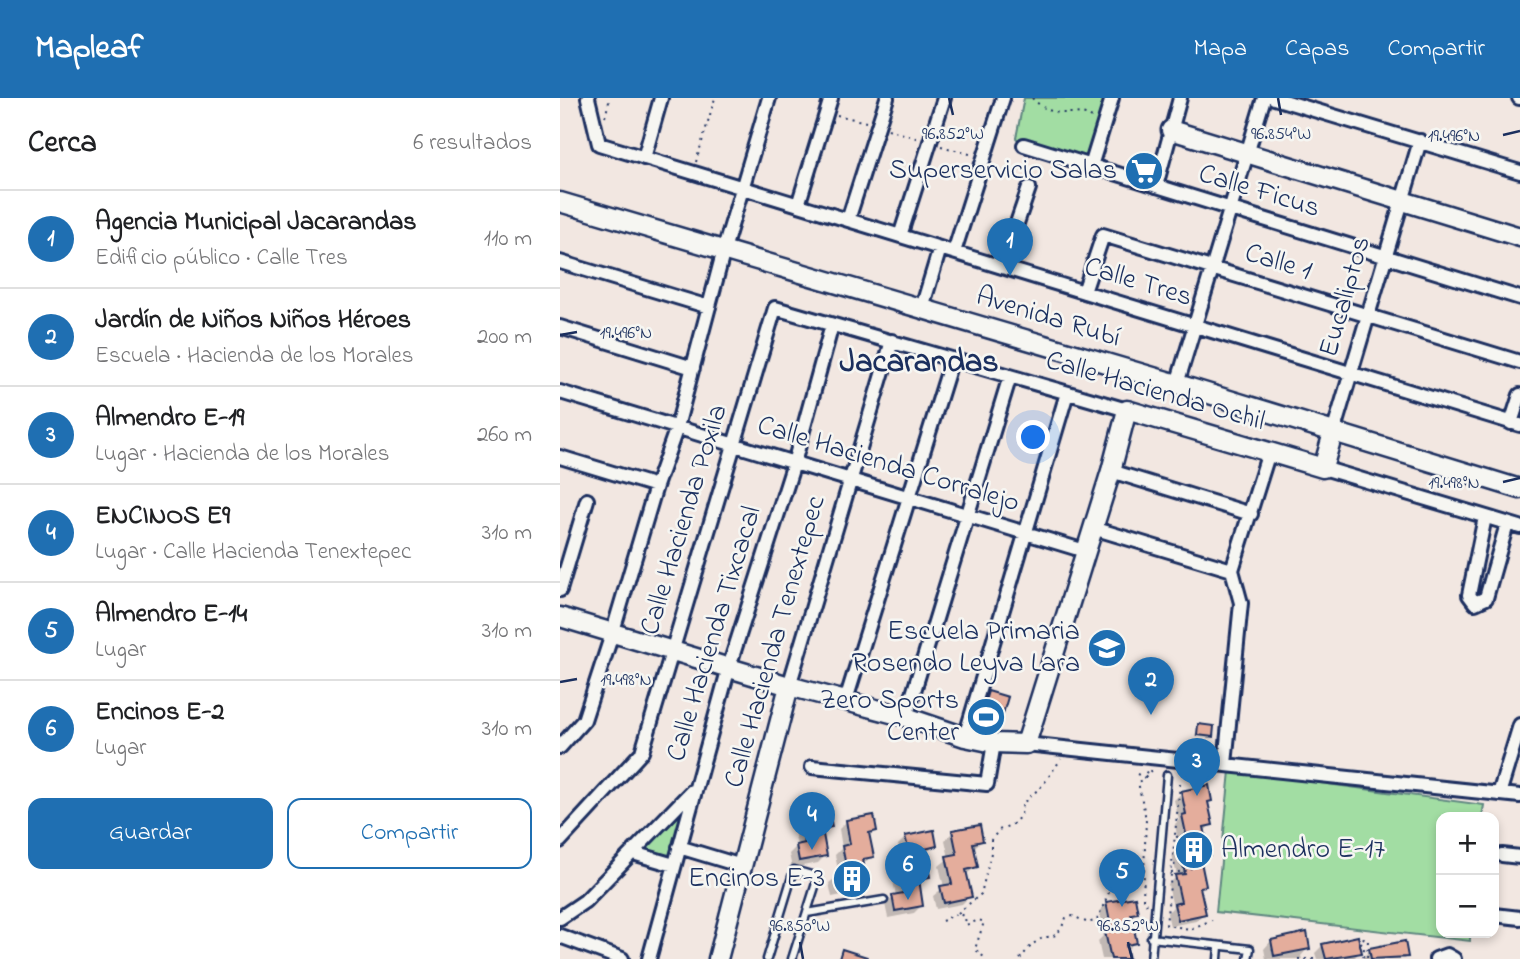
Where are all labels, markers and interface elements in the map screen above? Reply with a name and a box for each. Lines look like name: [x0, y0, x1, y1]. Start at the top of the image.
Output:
text: Mapleaf: [35, 25, 143, 73]
text: Mapa: [1194, 32, 1247, 67]
text: Capas: [1285, 32, 1349, 67]
text: Compartir: [1387, 32, 1485, 67]
text: Cerca: [28, 122, 97, 166]
text: 96.852°W: [922, 122, 984, 148]
text: 96.854°W: [1251, 122, 1311, 148]
text: 19.496°N: [1428, 124, 1480, 150]
text: 6 resultados: [413, 127, 532, 160]
supermarket icon: Superservicio Salas: [1123, 150, 1165, 192]
place label: Superservicio Salas: [889, 151, 1117, 192]
street label: Calle Ficus: [1193, 154, 1325, 230]
text: Agencia Municipal Jacarandas: [95, 204, 416, 242]
pin: 1: [987, 218, 1033, 276]
text: 1: [47, 223, 55, 256]
text: 110 m: [484, 223, 532, 256]
street label: Eucaliptos: [1309, 232, 1383, 362]
street label: Calle 1: [1239, 233, 1317, 293]
text: Edificio público · Calle Tres: [95, 242, 348, 275]
street label: Calle Tres: [1079, 247, 1197, 319]
street label: Avenida Rubí: [971, 277, 1125, 359]
text: Jardín de Niños Niños Héroes: [95, 302, 411, 340]
text: 2: [45, 321, 57, 354]
text: 200 m: [477, 321, 532, 354]
text: 19.496°N: [600, 321, 652, 347]
text: Escuela · Hacienda de los Morales: [95, 340, 413, 373]
district label: Jacarandas: [840, 340, 998, 387]
street label: Calle Hacienda Ochil: [1041, 341, 1269, 443]
text: Almendro E-19: [95, 400, 244, 438]
street label: Calle Hacienda Poxila: [630, 400, 740, 640]
street label: Calle Hacienda Corralejo: [752, 406, 1024, 524]
text: 3: [46, 419, 56, 452]
text: 260 m: [477, 419, 532, 452]
your location: [1016, 420, 1050, 454]
text: Lugar · Hacienda de los Morales: [95, 438, 389, 471]
text: 19.498°N: [1428, 471, 1480, 497]
street label: Calle Hacienda Tenextepec: [715, 491, 838, 793]
text: ENCINOS E9: [95, 498, 230, 536]
street label: Calle Hacienda Tixcacal: [657, 501, 773, 767]
text: 4: [46, 517, 56, 550]
text: 310 m: [482, 517, 532, 550]
text: Lugar · Calle Hacienda Tenextepec: [95, 536, 411, 569]
text: Almendro E-14: [95, 596, 247, 634]
place label: Escuela Primaria Rosendo Leyva Lara: [851, 612, 1080, 685]
text: 5: [44, 615, 58, 648]
text: 310 m: [482, 615, 532, 648]
school or university icon: Escuela Primaria Rosendo Leyva Lara: [1086, 627, 1128, 669]
text: Lugar: [95, 634, 147, 667]
pin: 2: [1128, 657, 1174, 715]
text: 19.498°N: [600, 668, 652, 694]
place label: Zero Sports Center: [820, 681, 959, 754]
text: Encinos E-2: [95, 694, 224, 732]
sports icon: Zero Sports Center: [965, 696, 1007, 738]
text: 6: [46, 713, 56, 746]
text: 310 m: [482, 713, 532, 746]
text: Lugar: [95, 732, 147, 765]
pin: 3: [1174, 738, 1220, 796]
pin: 4: [789, 792, 835, 850]
button: Guardar: [28, 798, 273, 869]
button: Compartir: [287, 798, 532, 869]
map controls: [1436, 812, 1499, 938]
button: +: [1436, 812, 1499, 875]
building icon: Almendro E-17: [1173, 829, 1215, 871]
place label: Almendro E-17: [1221, 830, 1385, 871]
pin: 6: [885, 842, 931, 900]
pin: 5: [1099, 849, 1145, 907]
building icon: Encinos E-3: [831, 858, 873, 900]
place label: Encinos E-3: [688, 859, 825, 900]
button: −: [1436, 875, 1499, 938]
text: 96.850°W: [770, 914, 830, 940]
text: 96.852°W: [1097, 914, 1159, 940]

